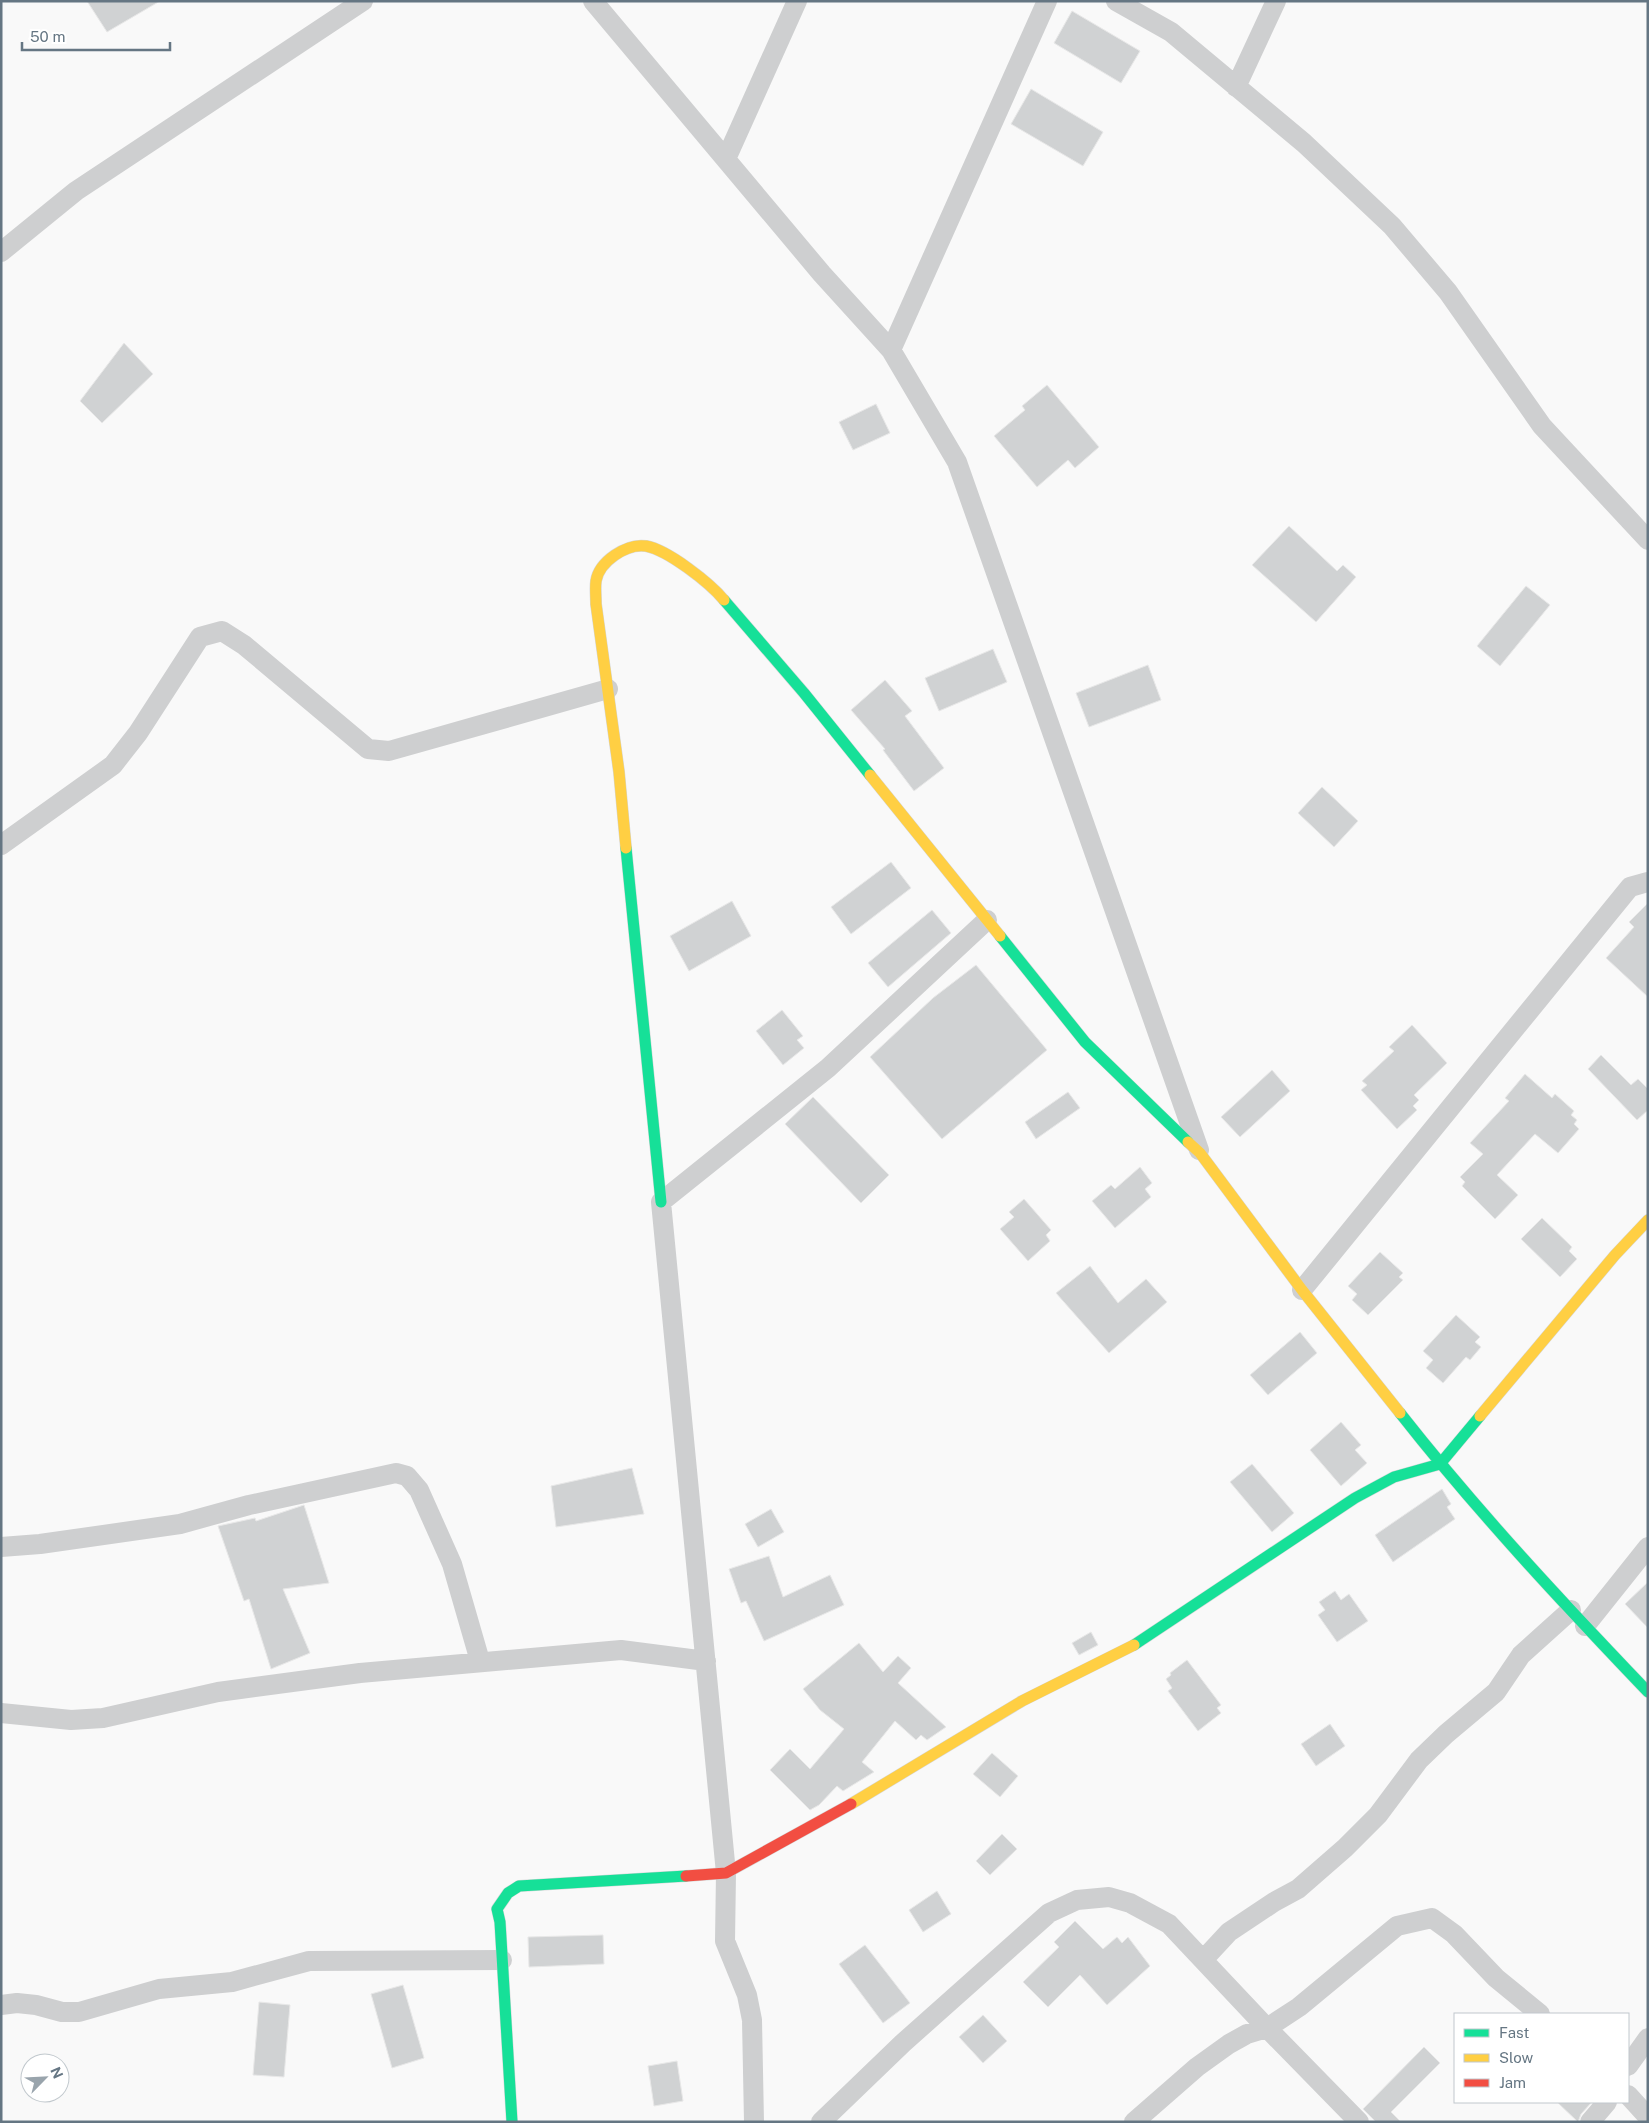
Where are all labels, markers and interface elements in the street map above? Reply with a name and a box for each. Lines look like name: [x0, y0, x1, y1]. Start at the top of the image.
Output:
scale bar: [22, 20, 170, 52]
text: 50 m: [30, 28, 65, 45]
legend: [1454, 2013, 1629, 2103]
text: Fast: [1499, 2024, 1529, 2041]
text: Slow: [1499, 2049, 1534, 2066]
north arrow: [20, 2053, 70, 2103]
text: N: [47, 2064, 66, 2081]
text: Jam: [1499, 2074, 1526, 2091]

